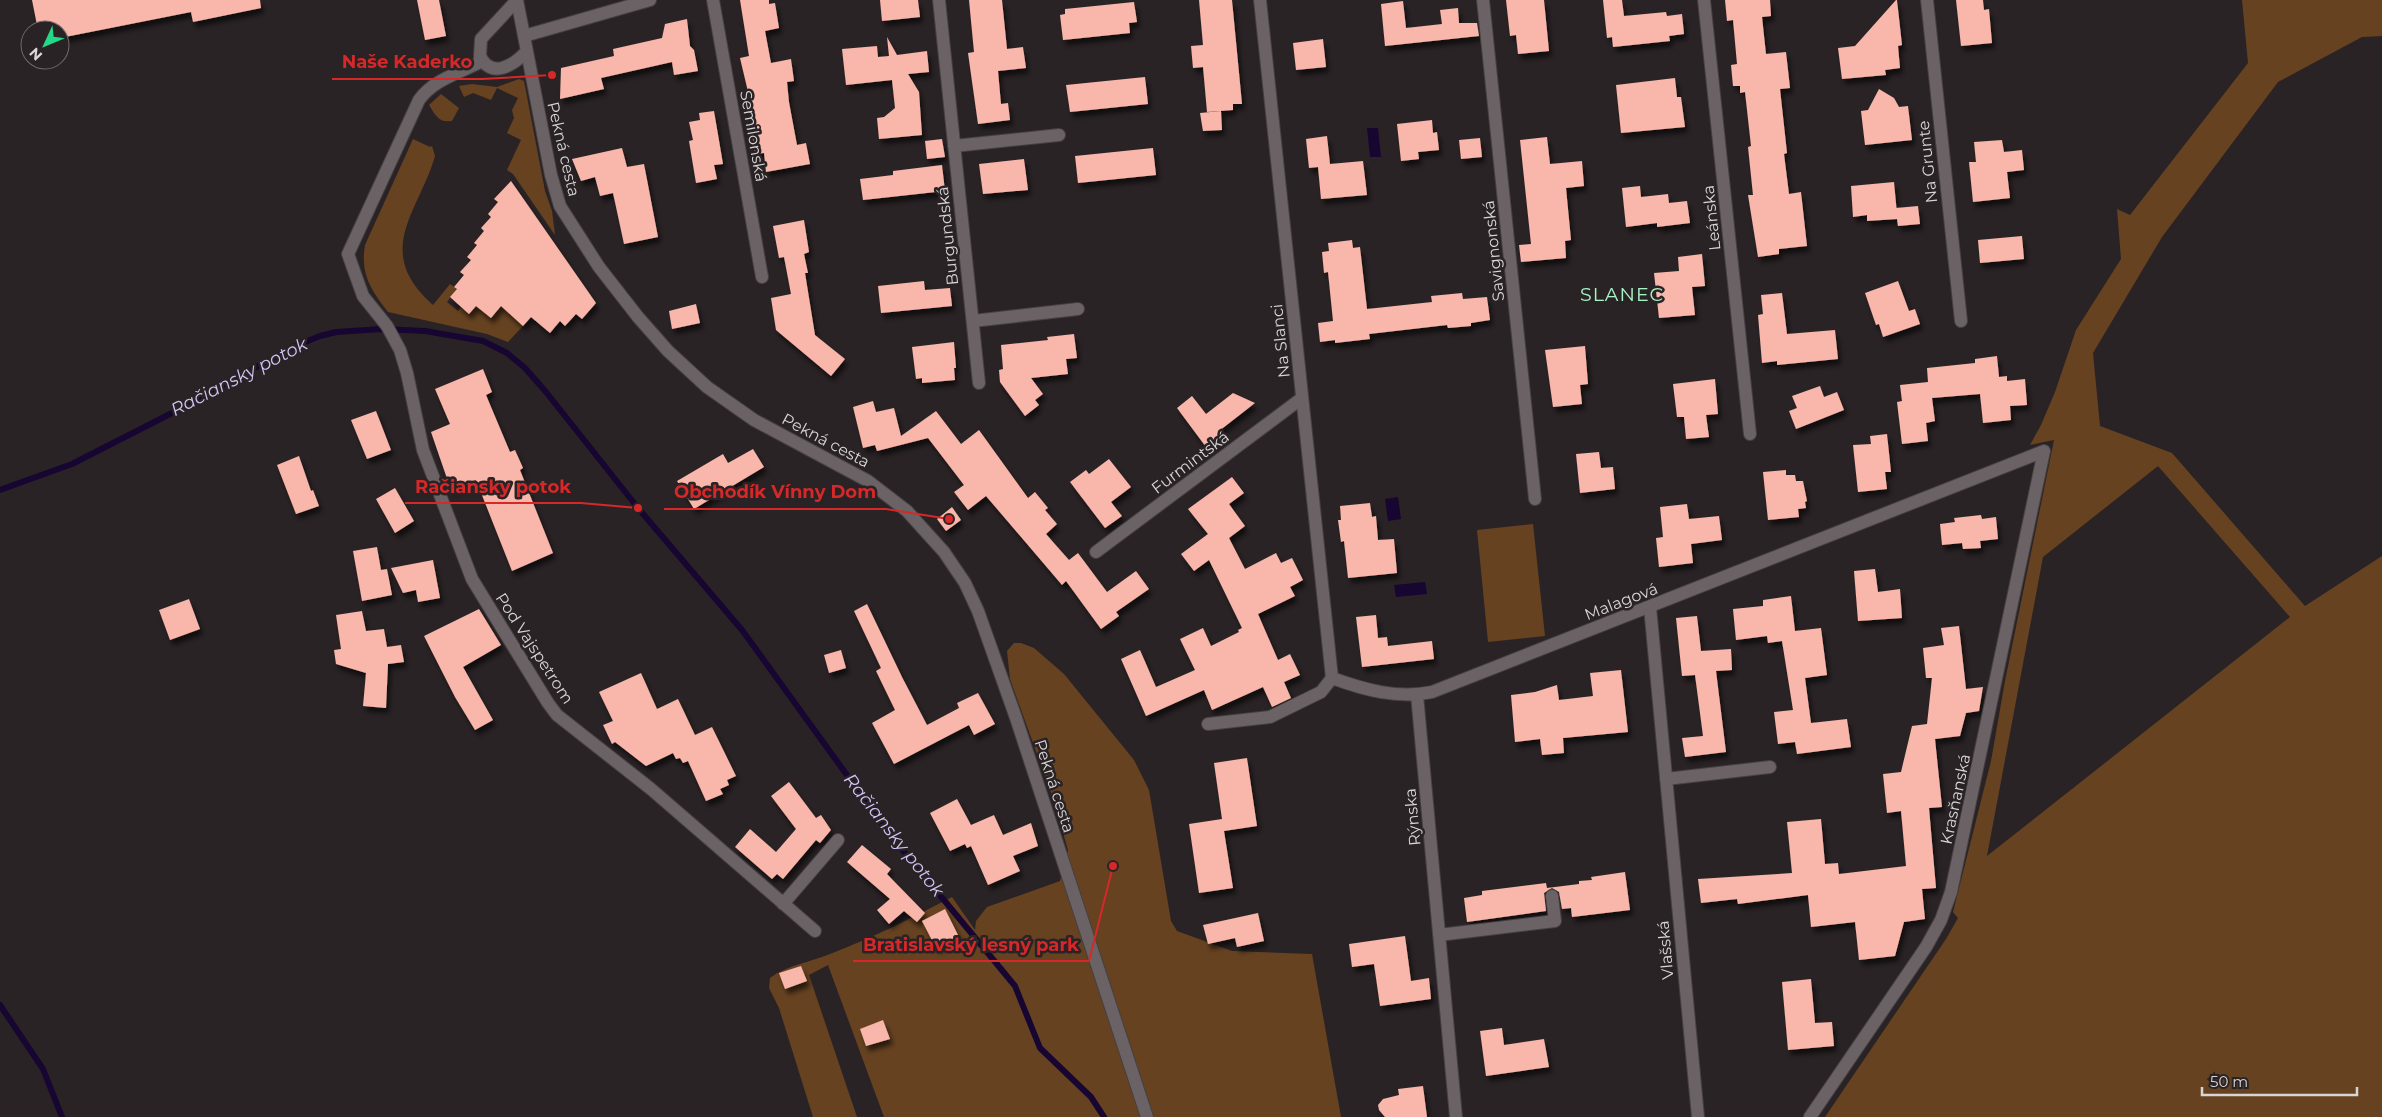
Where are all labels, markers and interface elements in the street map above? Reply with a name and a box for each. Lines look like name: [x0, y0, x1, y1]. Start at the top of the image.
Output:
north arrow: [20, 20, 70, 70]
text: N: [25, 44, 46, 64]
callout: Naše Kaderko: [332, 46, 482, 79]
text: Naše Kaderko: [342, 51, 473, 73]
street label: Semilonská: [736, 89, 771, 183]
street label: Pekná cesta: [543, 100, 584, 198]
street label: Na Grunte: [1914, 120, 1941, 204]
street label: Leánska: [1699, 184, 1724, 252]
street label: Burgundská: [933, 186, 962, 286]
street label: Savignonská: [1479, 200, 1508, 302]
district label: SLANEC: [1580, 283, 1664, 306]
street label: Na Slanci: [1267, 303, 1294, 379]
water label: Račiansky potok: [167, 332, 312, 421]
street label: Pekná cesta: [779, 409, 873, 472]
street label: Furmintská: [1148, 427, 1233, 498]
callout: Račiansky potok: [405, 470, 581, 503]
text: Račiansky potok: [415, 476, 571, 498]
callout: Obchodík Vínny Dom: [664, 476, 886, 509]
text: Obchodík Vínny Dom: [674, 481, 876, 503]
street label: Malagová: [1582, 579, 1661, 624]
street label: Pod Vajspetrom: [492, 589, 578, 707]
street label: Pekná cesta: [1031, 737, 1079, 835]
street label: Krasňanská: [1937, 752, 1974, 846]
water label: Račiansky potok: [839, 769, 950, 902]
street label: Rýnska: [1401, 787, 1424, 847]
street label: Vlašská: [1653, 920, 1678, 980]
callout: Bratislavský lesný park: [853, 928, 1089, 961]
text: Bratislavský lesný park: [863, 934, 1079, 956]
scale bar: [2202, 1064, 2357, 1096]
text: 50 m: [2210, 1072, 2248, 1091]

